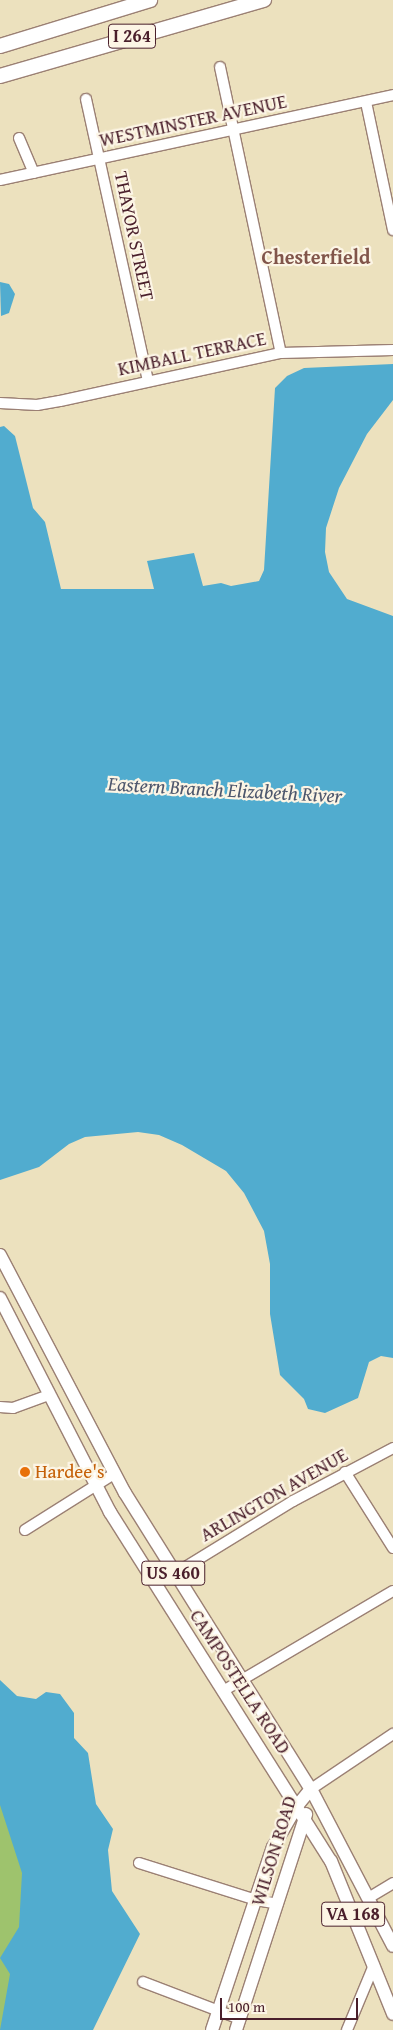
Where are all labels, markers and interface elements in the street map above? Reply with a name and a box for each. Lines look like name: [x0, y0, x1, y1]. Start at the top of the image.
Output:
road number: I 264: [107, 20, 157, 52]
street label: WESTMINSTER AVENUE: [97, 90, 289, 152]
street label: THAYOR STREET: [109, 169, 159, 303]
district label: Chesterfield: [262, 244, 370, 268]
street label: KIMBALL TERRACE: [116, 327, 268, 381]
water label: Eastern Branch Elizabeth River: [107, 771, 343, 807]
street label: ARLINGTON AVENUE: [196, 1443, 352, 1547]
place label: Hardee's: [35, 1461, 105, 1483]
marker: Hardee's: [19, 1466, 31, 1478]
road number: US 460: [140, 1558, 206, 1589]
street label: CAMPOSTELLA ROAD: [185, 1606, 295, 1758]
street label: WILSON ROAD: [246, 1793, 302, 1909]
road number: VA 168: [320, 1898, 386, 1930]
scale bar: [223, 1988, 360, 2020]
text: 100 m: [228, 1996, 265, 2017]

